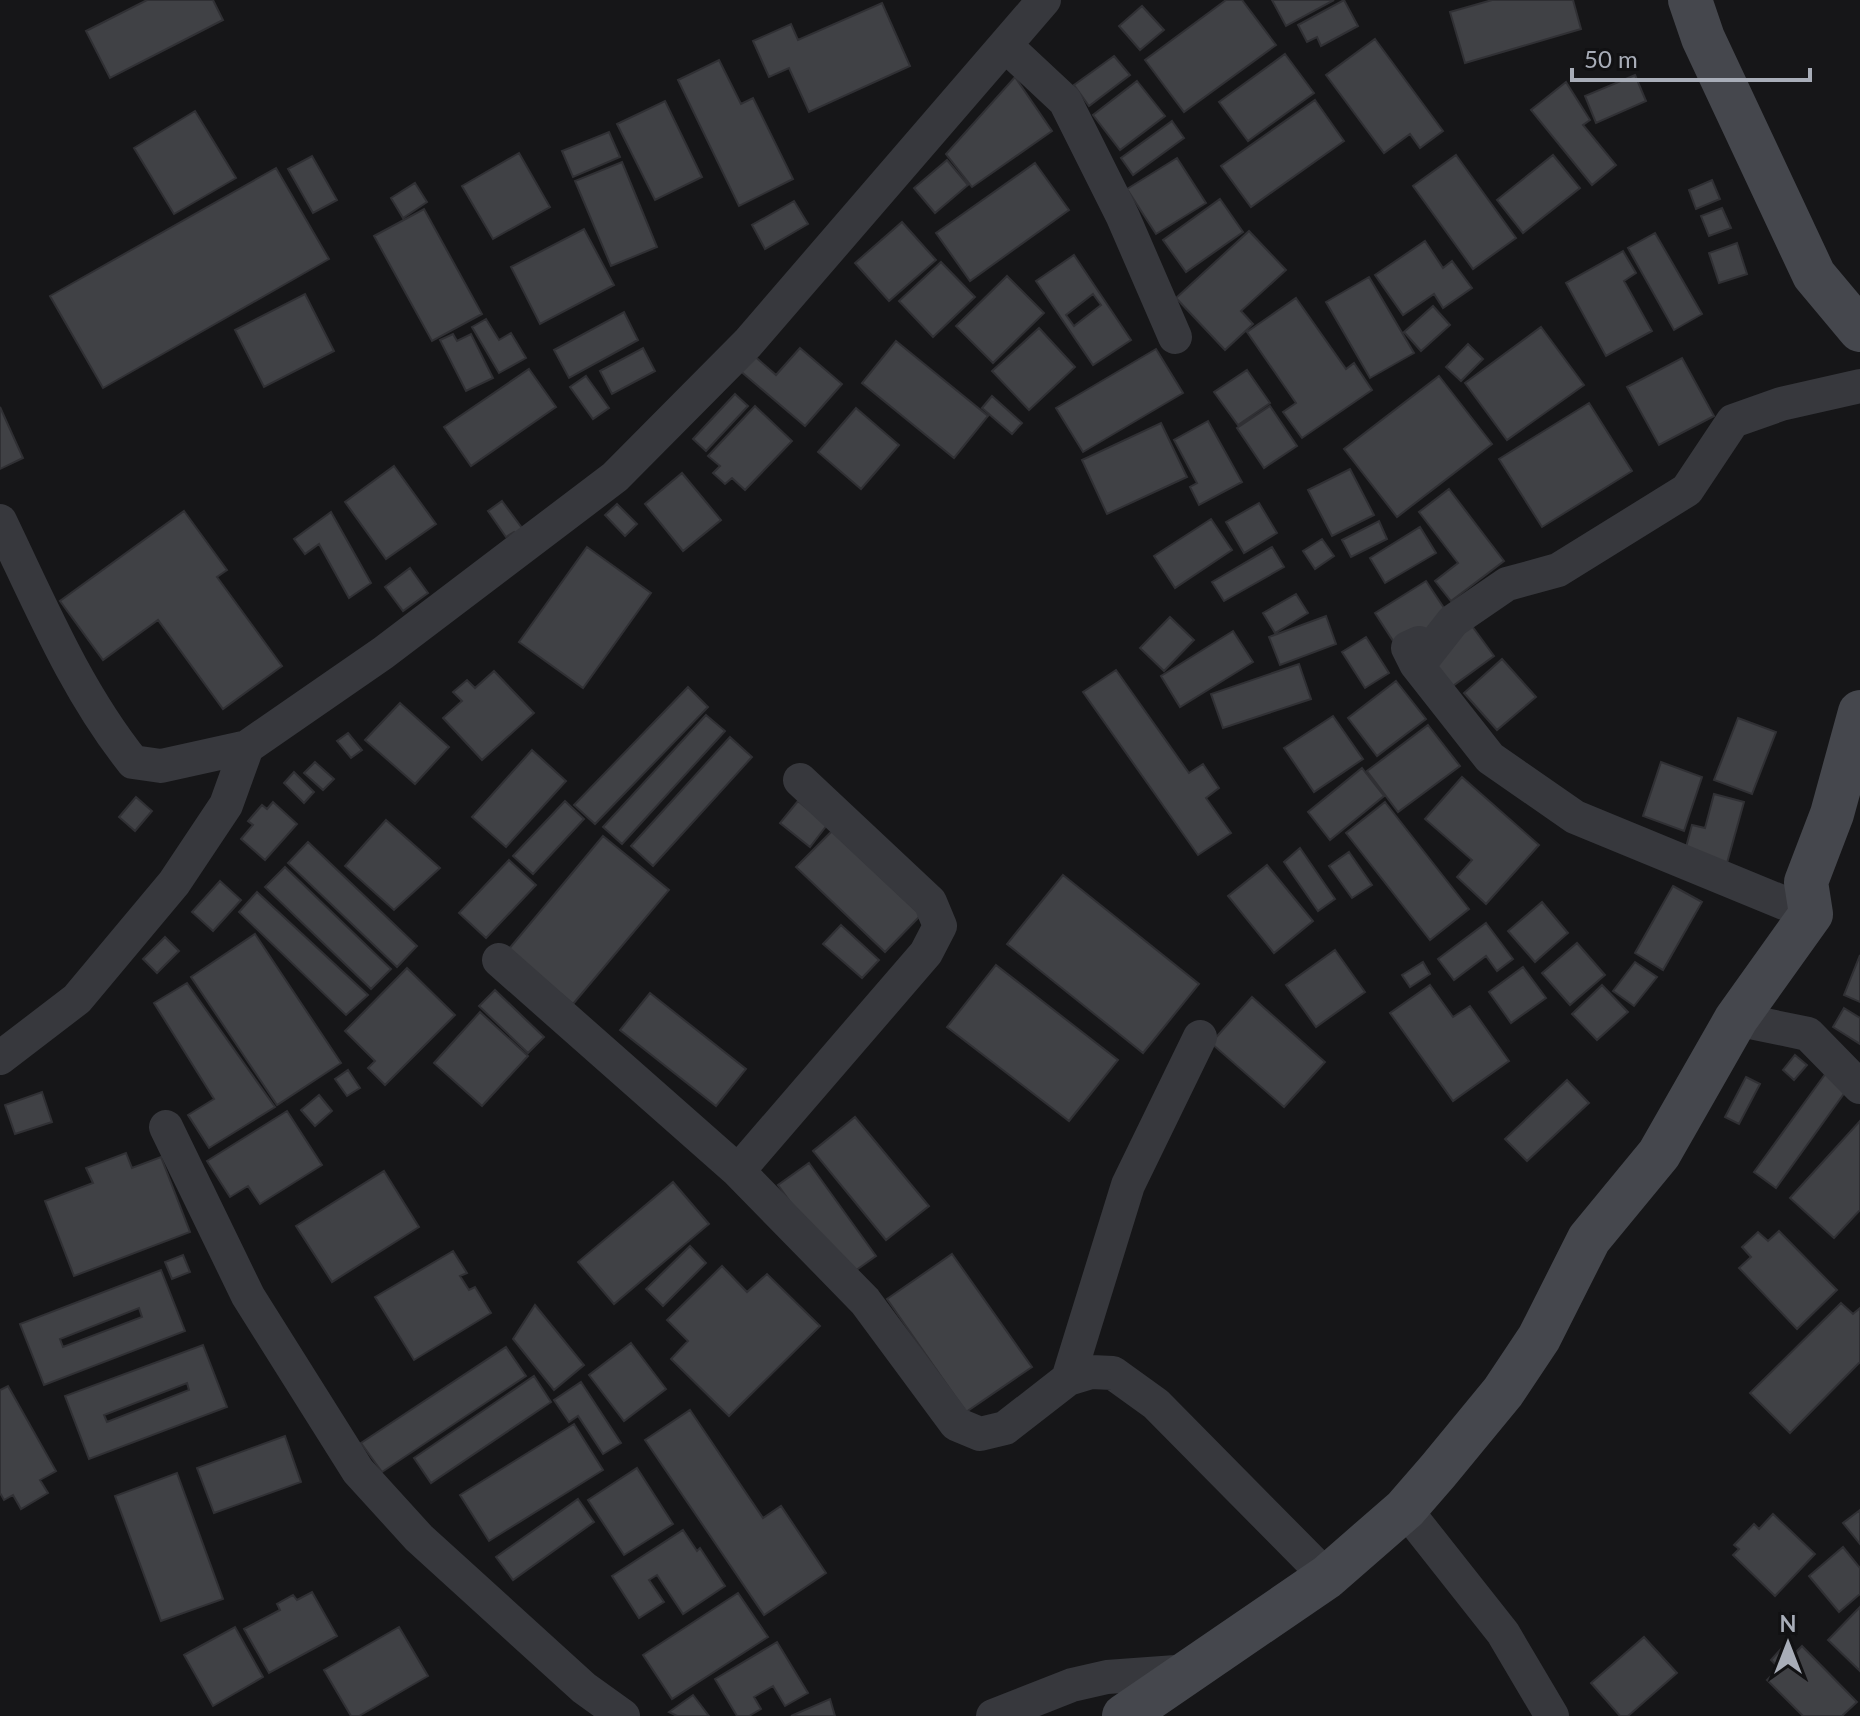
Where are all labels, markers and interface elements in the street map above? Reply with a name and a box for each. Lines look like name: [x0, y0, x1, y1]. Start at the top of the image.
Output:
scale bar: [1572, 32, 1810, 82]
text: 50 m: [1584, 44, 1638, 73]
north arrow: [1748, 1604, 1828, 1684]
text: N: [1780, 1610, 1796, 1637]

